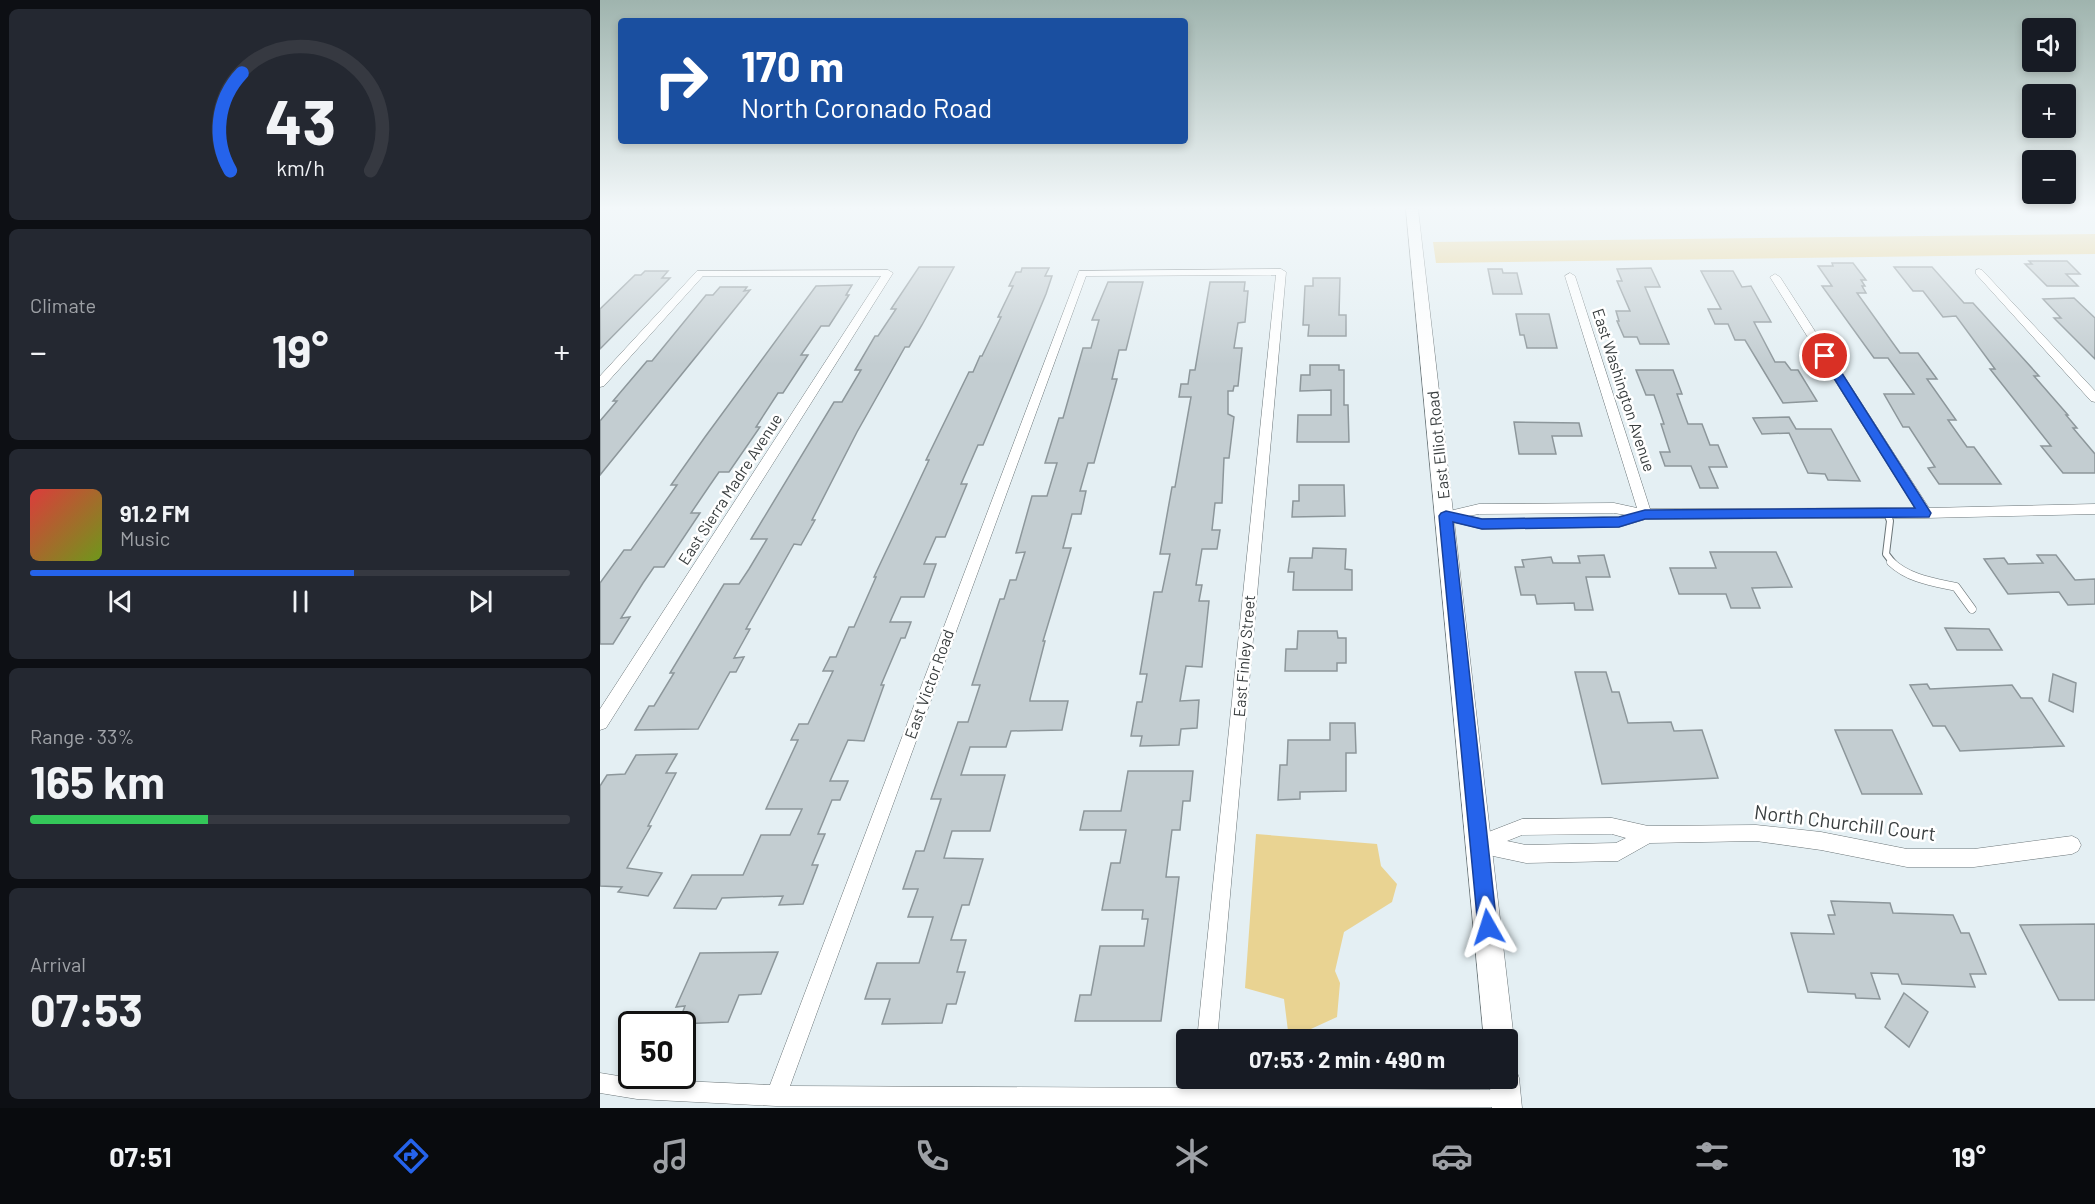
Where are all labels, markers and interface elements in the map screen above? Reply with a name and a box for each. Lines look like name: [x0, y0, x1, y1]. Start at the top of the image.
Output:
map controls: [2022, 18, 2076, 204]
button: sound: [2022, 18, 2076, 72]
text: 170 m: [741, 40, 844, 90]
icon: right: [642, 42, 720, 120]
text: 43: [264, 84, 336, 158]
button: +: [2022, 84, 2076, 138]
text: North Coronado Road: [741, 91, 992, 123]
button: −: [2022, 150, 2076, 204]
text: km/h: [276, 156, 324, 181]
text: Climate: [30, 293, 96, 317]
street label: East Washington Avenue: [1589, 306, 1660, 474]
text: 19°: [272, 323, 328, 377]
pin: [1799, 330, 1850, 381]
text: −: [30, 331, 47, 371]
text: +: [554, 331, 570, 371]
icon: arrive: [1808, 339, 1841, 372]
street label: East Elliot Road: [1422, 390, 1453, 500]
street label: East Sierra Madre Avenue: [674, 410, 786, 568]
text: 91.2 FM: [120, 500, 190, 526]
text: Music: [120, 526, 170, 550]
icon: previous: [104, 585, 137, 618]
icon: pause: [284, 585, 317, 618]
icon: next: [464, 585, 497, 618]
street label: East Finley Street: [1229, 594, 1258, 718]
street label: East Victor Road: [900, 627, 957, 741]
text: Range · 33%: [30, 724, 134, 748]
text: 165 km: [30, 754, 165, 808]
street label: North Churchill Court: [1753, 799, 1937, 845]
position arrow: [1456, 895, 1520, 959]
text: Arrival: [30, 952, 86, 976]
text: 07:53: [30, 982, 143, 1036]
speed limit sign: 50: [618, 1011, 696, 1089]
text: 07:53 · 2 min · 490 m: [1249, 1046, 1445, 1072]
icon: directions: [390, 1135, 432, 1177]
icon: music: [650, 1135, 692, 1177]
icon: phone: [911, 1135, 953, 1177]
icon: climate: [1171, 1135, 1213, 1177]
icon: car: [1431, 1135, 1473, 1177]
icon: filters: [1691, 1135, 1733, 1177]
text: 07:51: [109, 1140, 172, 1172]
text: 19°: [1952, 1140, 1986, 1172]

